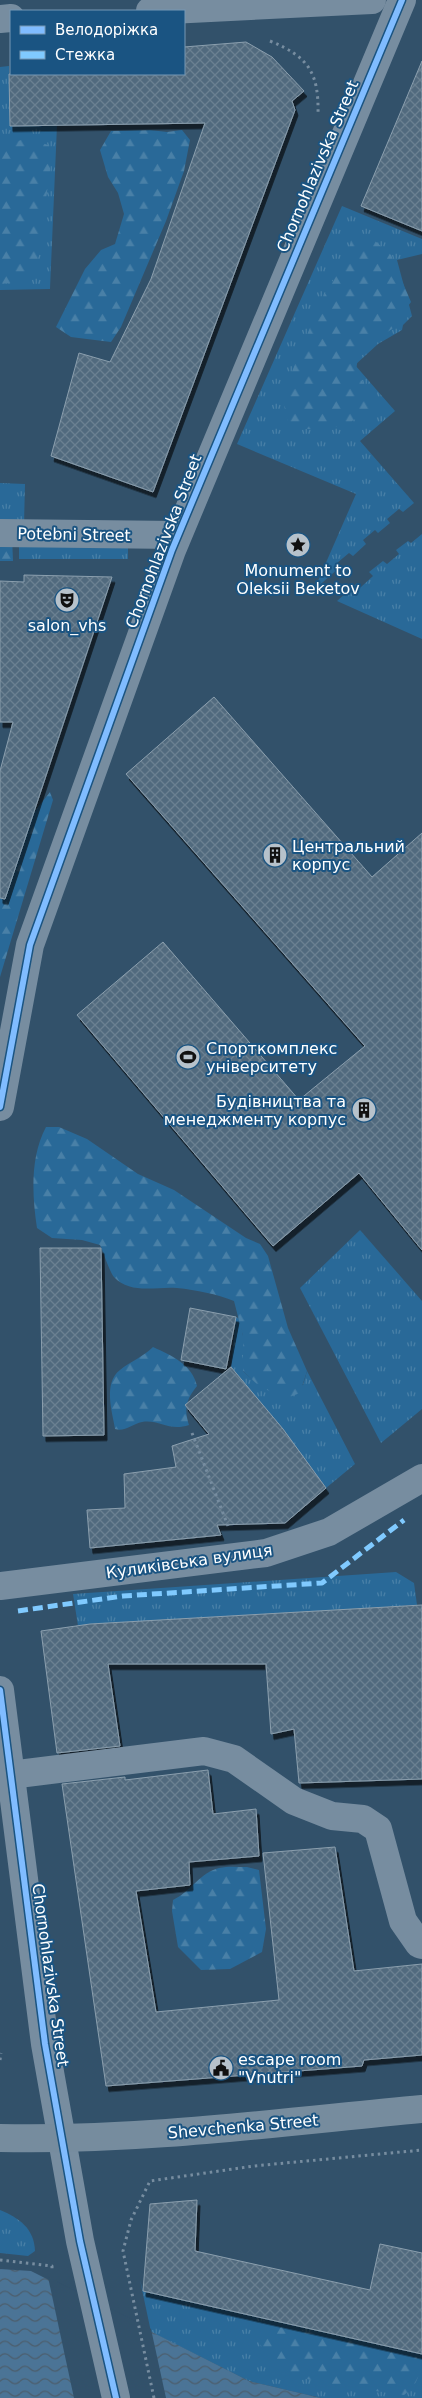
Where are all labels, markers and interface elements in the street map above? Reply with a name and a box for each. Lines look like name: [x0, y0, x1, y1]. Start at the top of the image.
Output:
legend: [10, 10, 185, 75]
text: Велодоріжка: [55, 21, 158, 39]
text: Стежка: [55, 46, 115, 64]
street label: Chornohlazivska Street: [273, 77, 362, 255]
street label: Chornohlazivska Street: [121, 451, 205, 631]
street label: Potebni Street: [17, 524, 131, 545]
place icon: Monument to Oleksii Beketov: [285, 532, 311, 558]
place label: Monument to Oleksii Beketov: [236, 561, 360, 598]
theatre icon: salon_vhs: [54, 587, 80, 613]
place label: salon_vhs: [28, 616, 106, 636]
place label: Центральний корпус: [292, 837, 405, 874]
building icon: Центральний корпус: [262, 842, 288, 868]
place label: Спорткомплекс університету: [206, 1039, 337, 1076]
sports icon: Спорткомплекс університету: [175, 1044, 201, 1070]
place label: Будівництва та менеджменту корпус: [164, 1092, 346, 1129]
building icon: Будівництва та менеджменту корпус: [351, 1097, 377, 1123]
street label: Куликівська вулиця: [105, 1540, 273, 1583]
street label: Chornohlazivska Street: [28, 1882, 73, 2068]
place label: escape room "Vnutri": [238, 2050, 341, 2087]
public building icon: escape room "Vnutri": [208, 2055, 234, 2081]
street label: Shevchenka Street: [167, 2110, 319, 2143]

